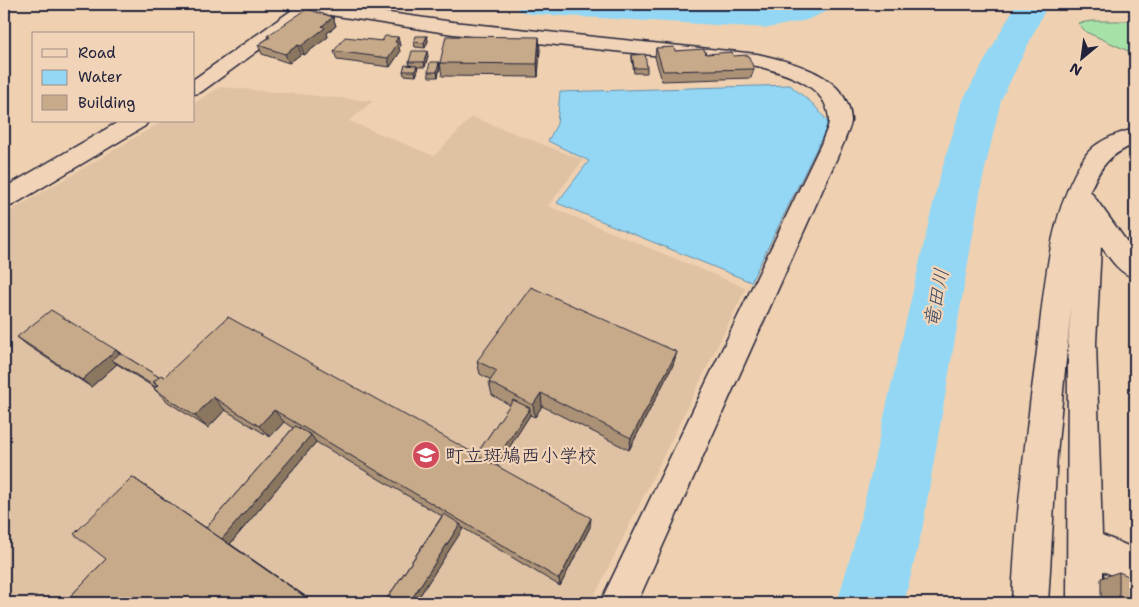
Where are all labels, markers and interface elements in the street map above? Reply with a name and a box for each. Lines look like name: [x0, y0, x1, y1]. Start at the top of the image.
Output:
legend: [32, 32, 195, 122]
north arrow: [1056, 32, 1106, 82]
text: Road: [78, 43, 116, 63]
text: N: [1066, 59, 1085, 80]
text: Water: [78, 67, 122, 87]
text: Building: [78, 93, 135, 113]
water label: 竜田川: [918, 266, 954, 330]
school or university icon: 町立斑鳩西小学校: [411, 440, 441, 470]
place label: 町立斑鳩西小学校: [445, 443, 597, 468]

